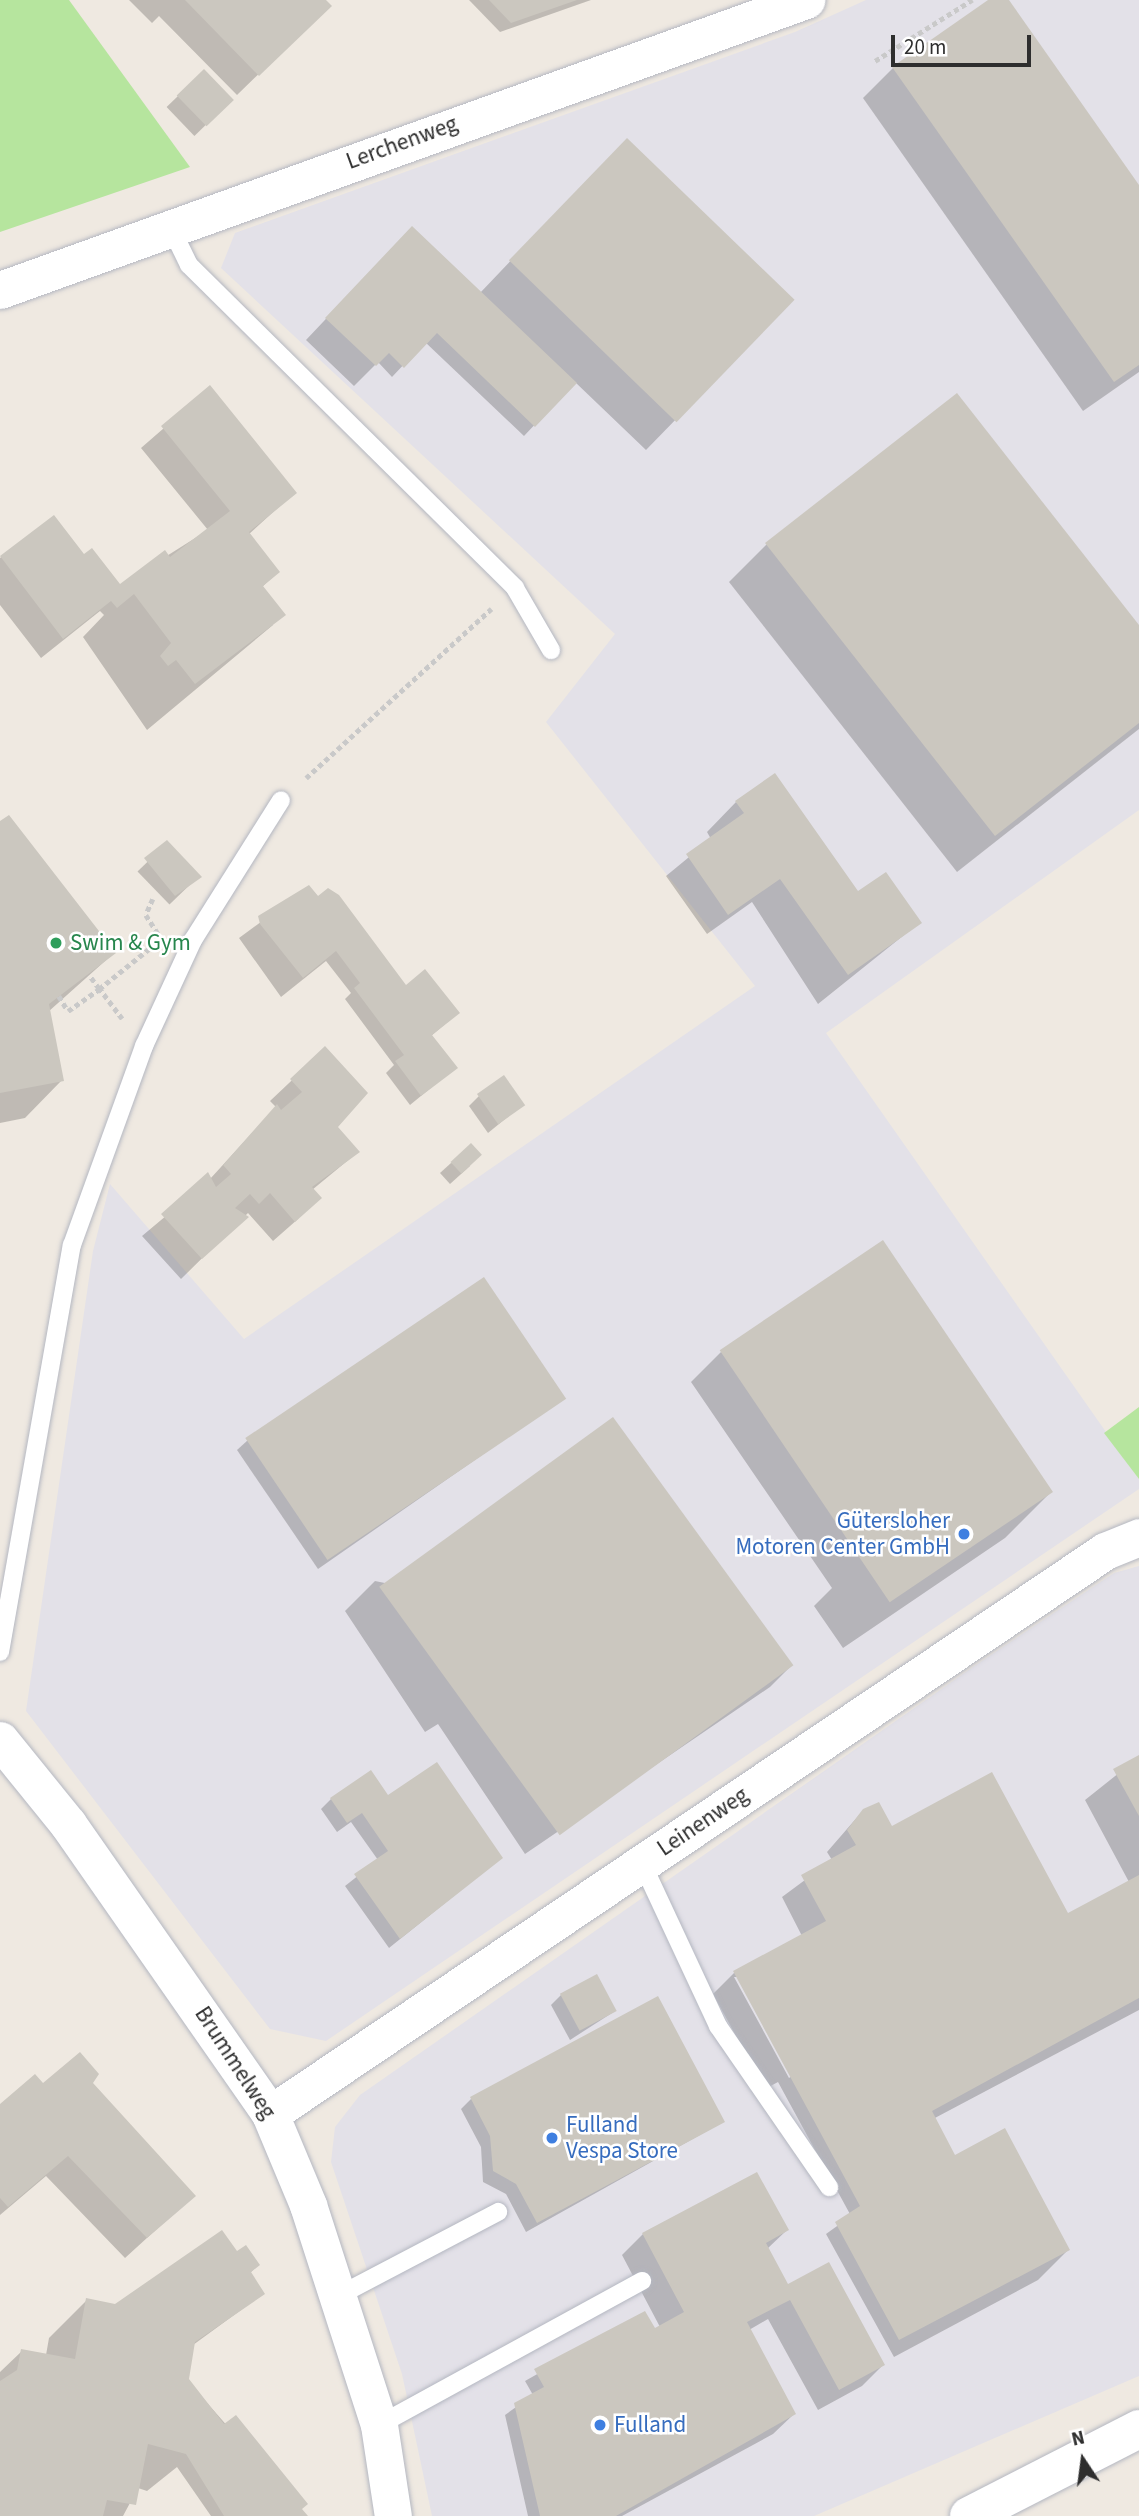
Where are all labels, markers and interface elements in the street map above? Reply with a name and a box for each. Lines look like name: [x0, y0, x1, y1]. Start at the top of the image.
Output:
scale bar: [894, 21, 1034, 65]
text: 20 m: [904, 32, 946, 62]
street label: Lerchenweg: [343, 110, 461, 176]
place label: Swim & Gym: [70, 929, 191, 957]
marker: Swim & Gym: [48, 935, 64, 951]
place label: Gütersloher Motoren Center GmbH: [735, 1507, 950, 1561]
marker: Gütersloher Motoren Center GmbH: [956, 1526, 972, 1542]
street label: Leinenweg: [652, 1782, 754, 1862]
street label: Brummelweg: [188, 2002, 282, 2124]
place label: Fulland Vespa Store: [566, 2111, 678, 2165]
marker: Fulland Vespa Store: [544, 2130, 560, 2146]
place label: Fulland: [614, 2411, 686, 2439]
marker: Fulland: [592, 2417, 608, 2433]
text: N: [1069, 2424, 1087, 2454]
north arrow: [1048, 2425, 1118, 2495]

